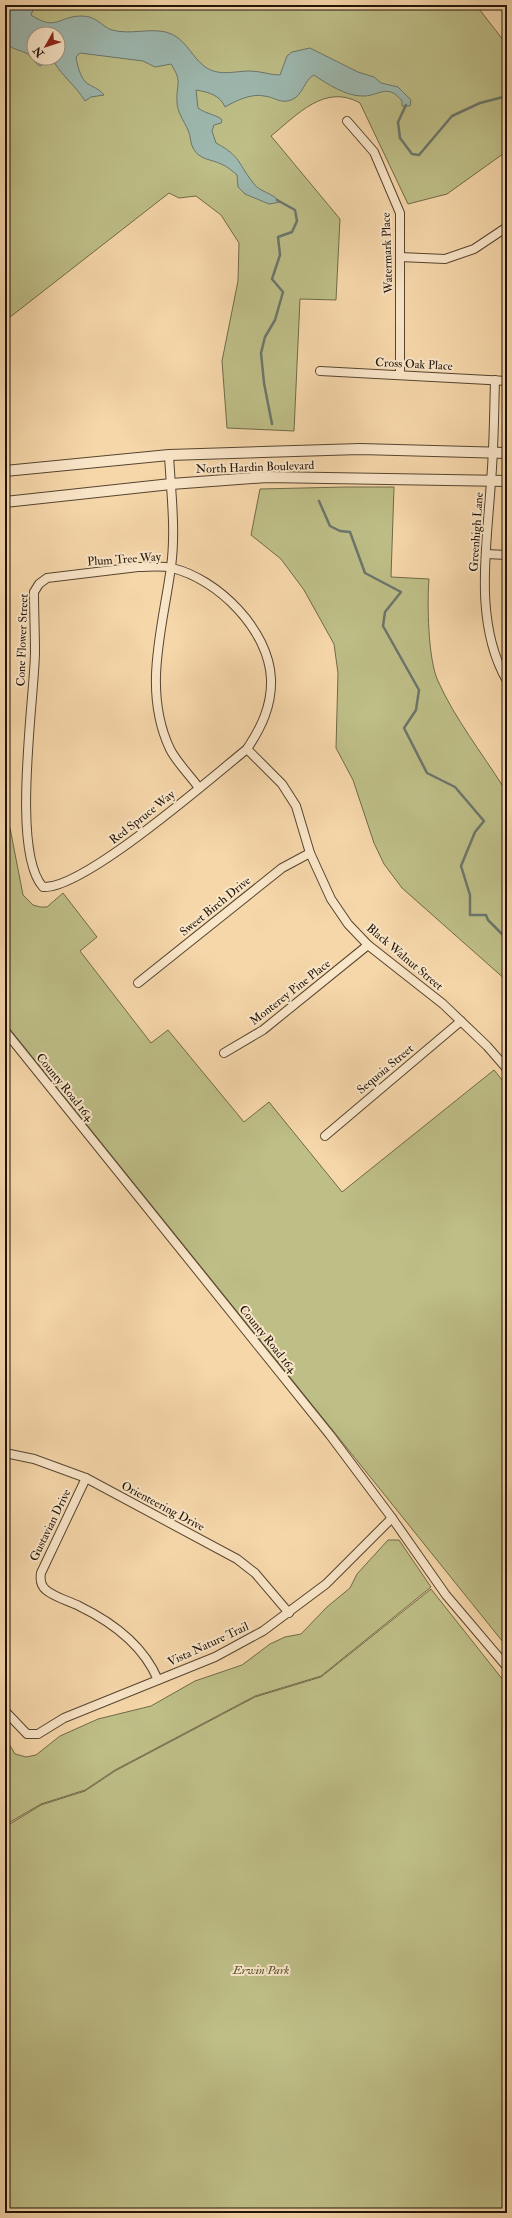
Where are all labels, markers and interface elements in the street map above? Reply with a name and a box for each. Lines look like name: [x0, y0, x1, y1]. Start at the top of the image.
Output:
north arrow: [26, 26, 66, 66]
text: N: [30, 43, 47, 61]
street label: Watermark Place: [379, 212, 396, 295]
street label: Cross Oak Place: [375, 355, 453, 374]
street label: North Hardin Boulevard: [195, 458, 315, 477]
street label: Greenhigh Lane: [466, 492, 487, 572]
street label: Plum Tree Way: [87, 549, 162, 570]
street label: Cone Flower Street: [13, 593, 32, 687]
street label: Red Spruce Way: [107, 787, 179, 848]
street label: Sweet Birch Drive: [177, 873, 254, 940]
street label: Black Walnut Street: [363, 921, 446, 994]
street label: Monterey Pine Place: [247, 956, 334, 1029]
street label: Sequoia Street: [354, 1041, 417, 1097]
street label: County Road 164: [33, 1050, 97, 1125]
street label: County Road 164: [236, 1302, 300, 1377]
street label: Orienteering Drive: [119, 1478, 207, 1535]
street label: Gustavian Drive: [26, 1487, 74, 1564]
street label: Vista Nature Trail: [165, 1619, 251, 1670]
park label: Erwin Park: [232, 1963, 289, 1978]

